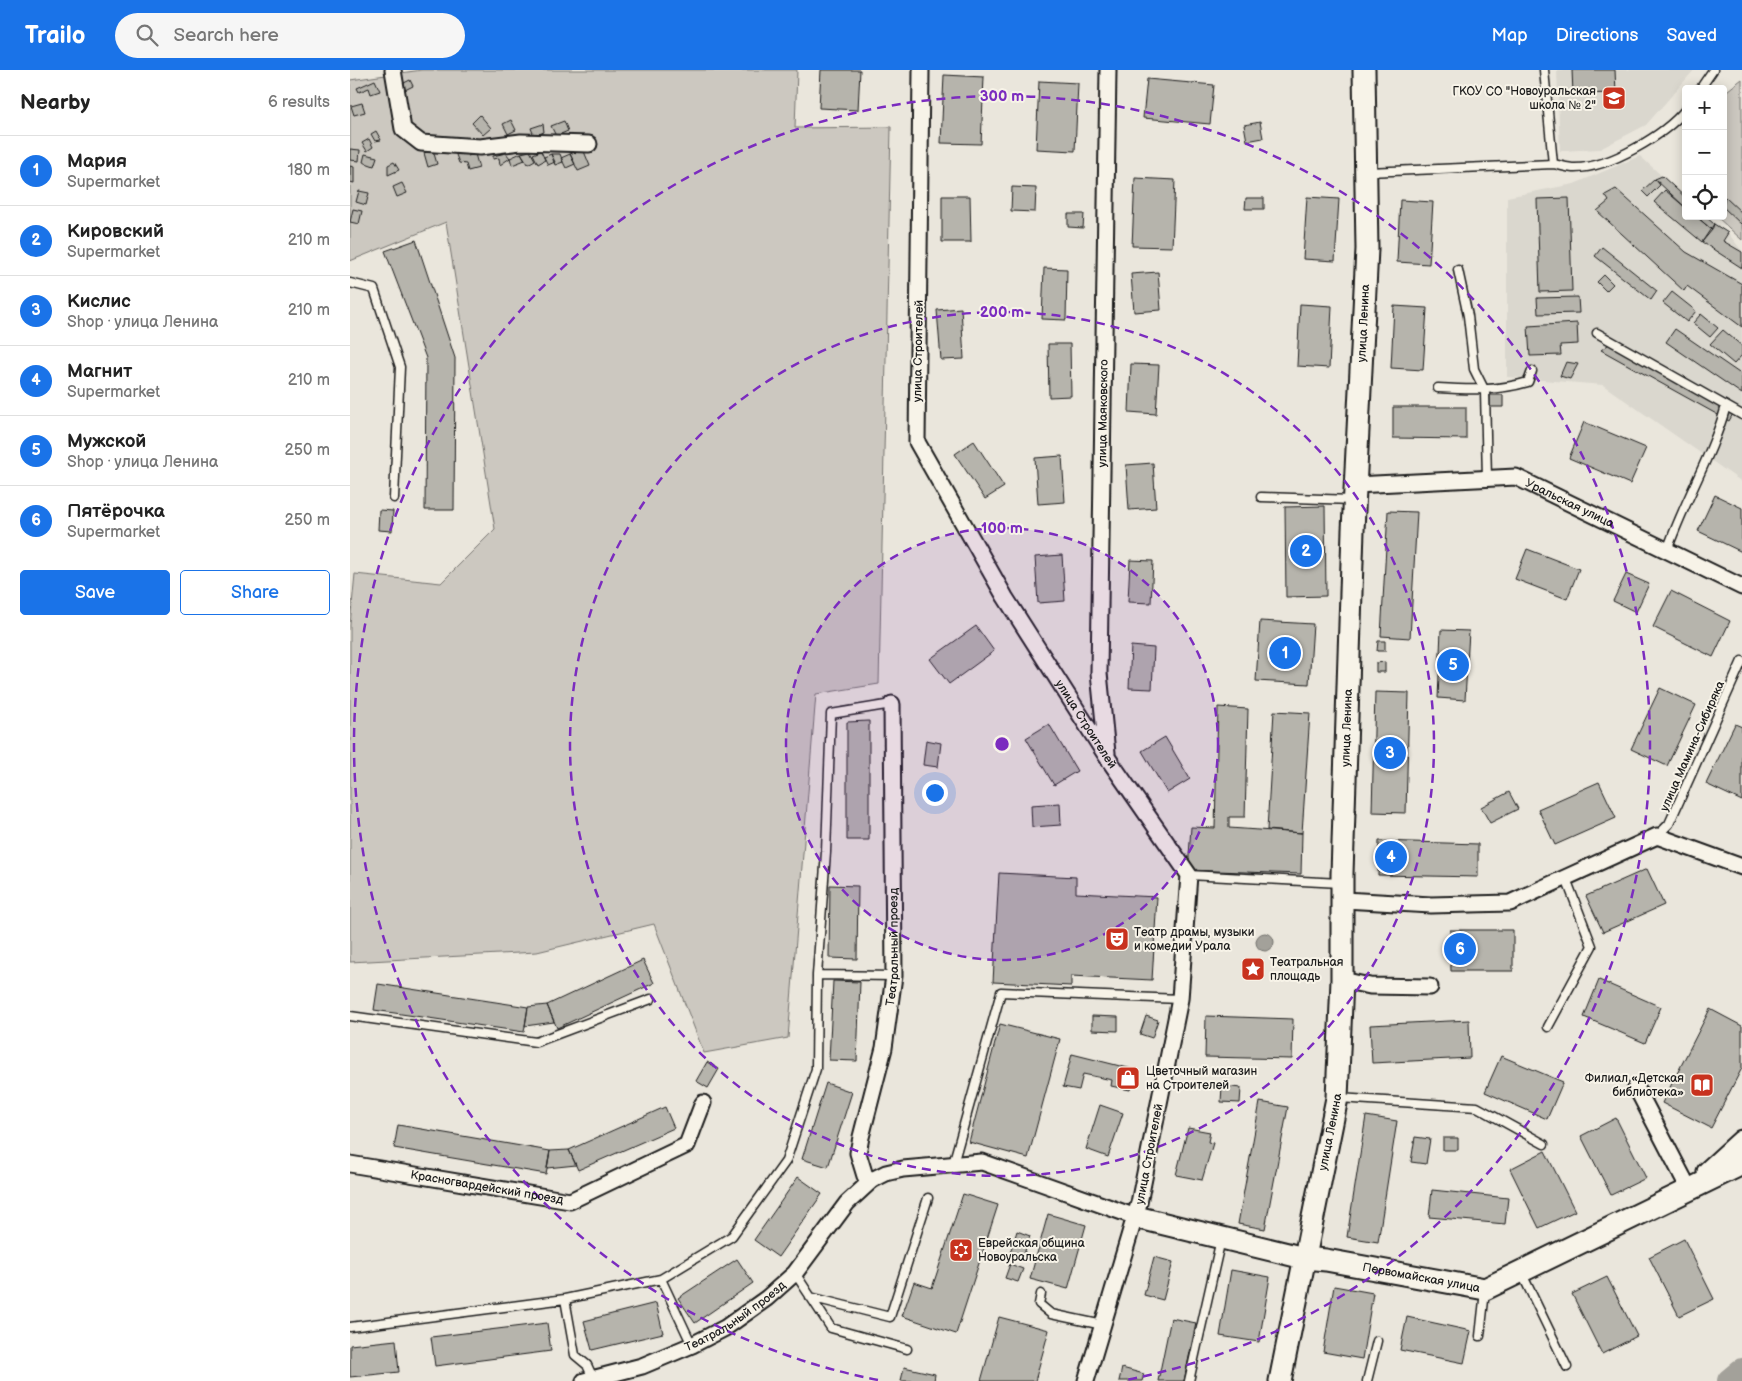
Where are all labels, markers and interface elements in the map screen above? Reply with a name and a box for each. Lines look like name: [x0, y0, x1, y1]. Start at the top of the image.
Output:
search box: [115, 13, 465, 58]
text: Trailo: [25, 21, 85, 50]
icon: search: [133, 21, 161, 49]
text: Search here: [173, 24, 279, 47]
text: Map: [1492, 25, 1528, 46]
text: Directions: [1556, 25, 1638, 46]
text: Saved: [1666, 25, 1717, 46]
place label: ГКОУ СО "Новоуральская школа № 2": [1452, 84, 1596, 113]
school or university icon: ГКОУ СО "Новоуральская школа № 2": [1601, 85, 1627, 111]
map controls: [1682, 85, 1727, 220]
button: +: [1682, 85, 1727, 130]
text: 300 m: [980, 87, 1024, 106]
text: Nearby: [20, 90, 90, 115]
text: 6 results: [268, 93, 330, 112]
button: −: [1682, 130, 1727, 175]
text: Мария: [67, 150, 127, 173]
text: 1: [33, 161, 39, 180]
text: 180 m: [288, 161, 330, 180]
text: Supermarket: [67, 173, 160, 192]
button: locate: [1682, 175, 1727, 220]
text: Кировский: [67, 220, 164, 243]
text: 2: [31, 231, 41, 250]
text: 210 m: [288, 231, 330, 250]
text: Supermarket: [67, 243, 160, 262]
street label: улица Ленина: [1354, 284, 1373, 363]
text: Кислис: [67, 290, 131, 313]
street label: улица Строителей: [910, 299, 927, 402]
text: 3: [31, 301, 41, 320]
text: 210 m: [288, 301, 330, 320]
text: 200 m: [980, 303, 1024, 322]
text: Shop · улица Ленина: [67, 313, 219, 332]
street label: улица Маяковского: [1095, 359, 1112, 468]
text: Магнит: [67, 360, 132, 383]
text: 4: [31, 371, 41, 390]
text: 210 m: [288, 371, 330, 390]
text: Supermarket: [67, 383, 160, 402]
text: Мужской: [67, 430, 146, 453]
text: 5: [31, 441, 41, 460]
text: 250 m: [284, 441, 330, 460]
text: Shop · улица Ленина: [67, 453, 219, 472]
street label: Уральская улица: [1523, 476, 1616, 532]
text: Пятёрочка: [67, 500, 165, 523]
text: 6: [31, 511, 41, 530]
text: 250 m: [284, 511, 330, 530]
text: 100 m: [981, 519, 1023, 538]
text: Supermarket: [67, 523, 160, 542]
pin: 2: [1290, 532, 1322, 570]
button: Save: [20, 570, 170, 615]
button: Share: [180, 570, 330, 615]
pin: 1: [1269, 634, 1301, 672]
pin: 5: [1437, 646, 1469, 684]
street label: улица Строителей: [1052, 677, 1120, 772]
street label: улица Мамина-Сибиряка: [1657, 679, 1728, 814]
street label: улица Ленина: [1338, 689, 1356, 767]
pin: 3: [1374, 734, 1406, 772]
centre of rings: [993, 735, 1011, 753]
your location: [922, 780, 948, 806]
pin: 4: [1375, 838, 1407, 876]
street label: Театральный проезд: [883, 887, 902, 1007]
place label: Театр драмы, музыки и комедии Урала: [1134, 925, 1254, 954]
theatre icon: Театр драмы, музыки и комедии Урала: [1104, 926, 1130, 952]
pin: 6: [1444, 930, 1476, 968]
place label: Театральная площадь: [1270, 955, 1344, 984]
place icon: Театральная площадь: [1240, 956, 1266, 982]
place label: Цветочный магазин на Строителей: [1146, 1064, 1257, 1093]
shop icon: Цветочный магазин на Строителей: [1115, 1065, 1141, 1091]
place label: Филиал «Детская библиотека»: [1585, 1071, 1684, 1100]
library icon: Филиал «Детская библиотека»: [1689, 1072, 1715, 1098]
street label: улица Ленина: [1316, 1093, 1345, 1172]
street label: улица Строителей: [1132, 1102, 1167, 1206]
street label: Красногвардейский проезд: [409, 1167, 565, 1208]
place label: Еврейская община Новоуральска: [978, 1236, 1085, 1265]
synagogue icon: Еврейская община Новоуральска: [948, 1237, 974, 1263]
street label: Первомайская улица: [1361, 1260, 1481, 1296]
street label: Театральный проезд: [683, 1277, 789, 1355]

